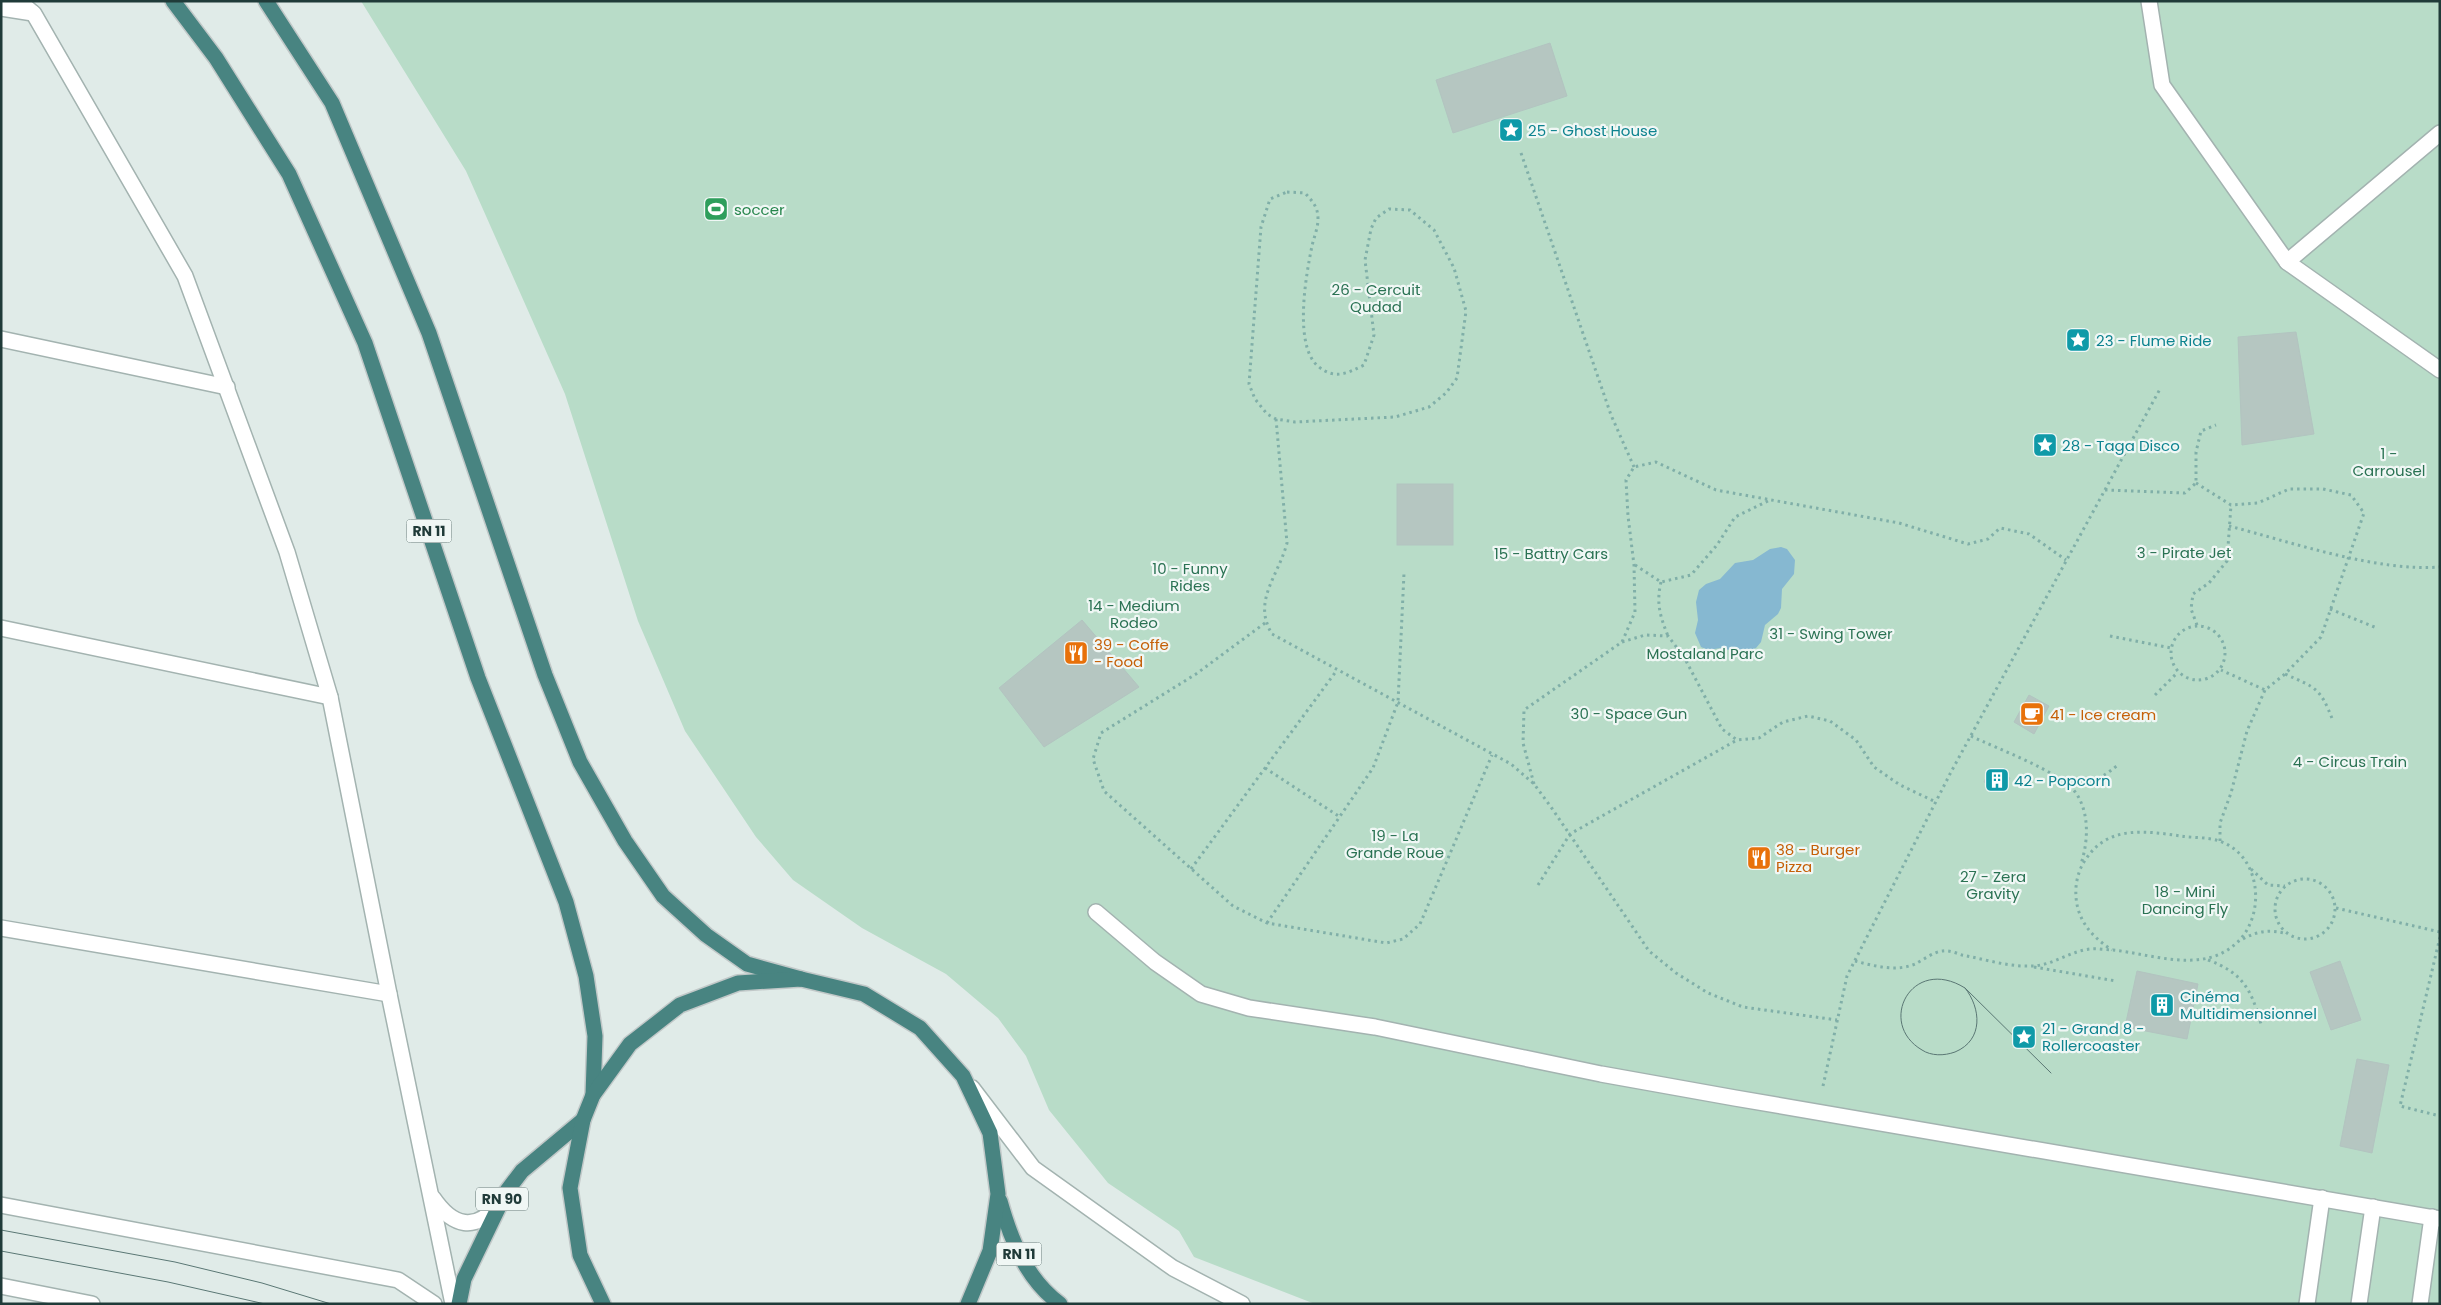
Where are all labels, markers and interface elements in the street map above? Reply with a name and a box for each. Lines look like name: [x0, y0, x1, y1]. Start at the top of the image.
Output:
place icon: 25 - Ghost House: [1498, 117, 1524, 143]
place label: 25 - Ghost House: [1528, 120, 1657, 141]
sports icon: soccer: [703, 196, 729, 222]
place label: soccer: [734, 199, 785, 220]
park label: 26 - Cercuit Qudad: [1332, 279, 1420, 317]
place icon: 23 - Flume Ride: [2065, 327, 2091, 353]
place label: 23 - Flume Ride: [2096, 330, 2212, 351]
place icon: 28 - Taga Disco: [2032, 432, 2058, 458]
place label: 28 - Taga Disco: [2062, 435, 2180, 456]
park label: 1 - Carrousel: [2353, 443, 2425, 481]
road number: RN 11: [406, 520, 452, 542]
park label: 3 - Pirate Jet: [2137, 542, 2231, 563]
park label: 15 - Battry Cars: [1494, 543, 1608, 564]
park label: 10 - Funny Rides: [1152, 558, 1228, 596]
park label: 14 - Medium Rodeo: [1088, 595, 1180, 633]
park label: 31 - Swing Tower: [1769, 623, 1893, 644]
place label: 39 - Coffe - Food: [1094, 634, 1169, 672]
restaurant icon: 39 - Coffe - Food: [1063, 640, 1089, 666]
park label: Mostaland Parc: [1646, 643, 1764, 664]
cafe icon: 41 - Ice cream: [2019, 701, 2045, 727]
park label: 30 - Space Gun: [1571, 703, 1687, 724]
place label: 41 - Ice cream: [2050, 704, 2156, 725]
park label: 4 - Circus Train: [2293, 751, 2407, 772]
building icon: 42 - Popcorn: [1984, 767, 2010, 793]
place label: 42 - Popcorn: [2014, 770, 2111, 791]
park label: 19 - La Grande Roue: [1346, 825, 1444, 863]
place label: 38 - Burger Pizza: [1776, 839, 1860, 877]
restaurant icon: 38 - Burger Pizza: [1746, 845, 1772, 871]
park label: 27 - Zera Gravity: [1960, 866, 2026, 904]
park label: 18 - Mini Dancing Fly: [2142, 881, 2229, 919]
place label: Cinéma Multidimensionnel: [2180, 986, 2317, 1024]
building icon: Cinéma Multidimensionnel: [2149, 992, 2175, 1018]
place label: 21 - Grand 8 - Rollercoaster: [2042, 1018, 2145, 1056]
place icon: 21 - Grand 8 - Rollercoaster: [2011, 1024, 2037, 1050]
road number: RN 90: [476, 1188, 528, 1210]
road number: RN 11: [996, 1242, 1042, 1266]

